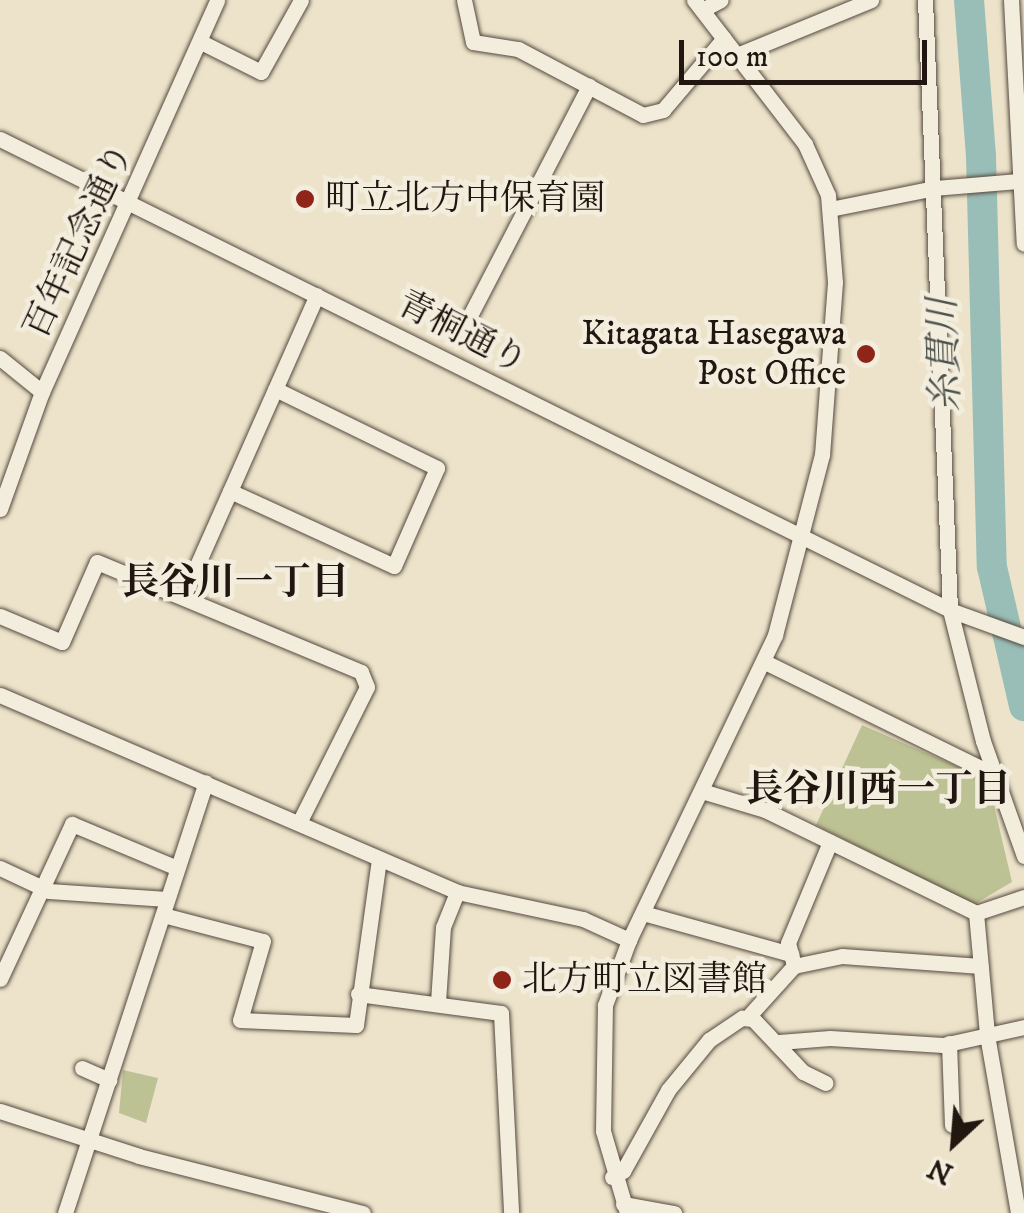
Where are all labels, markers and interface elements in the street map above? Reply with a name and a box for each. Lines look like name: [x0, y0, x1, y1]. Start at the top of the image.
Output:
scale bar: [684, 20, 932, 82]
text: 100 m: [696, 39, 768, 76]
street label: 百年記念通り: [16, 137, 142, 345]
place label: 町立北方中保育園: [325, 178, 605, 220]
marker: 町立北方中保育園: [294, 188, 316, 210]
street label: 青桐通り: [390, 283, 534, 383]
water label: 糸貫川: [921, 297, 971, 413]
place label: Kitagata Hasegawa Post Office: [582, 313, 846, 395]
marker: Kitagata Hasegawa Post Office: [855, 343, 877, 365]
district label: 長谷川一丁目: [121, 561, 349, 607]
district label: 長谷川西一丁目: [745, 768, 1011, 814]
place label: 北方町立図書館: [522, 959, 767, 1001]
marker: 北方町立図書館: [491, 969, 513, 991]
north arrow: [904, 1093, 1004, 1193]
text: N: [923, 1150, 959, 1191]

